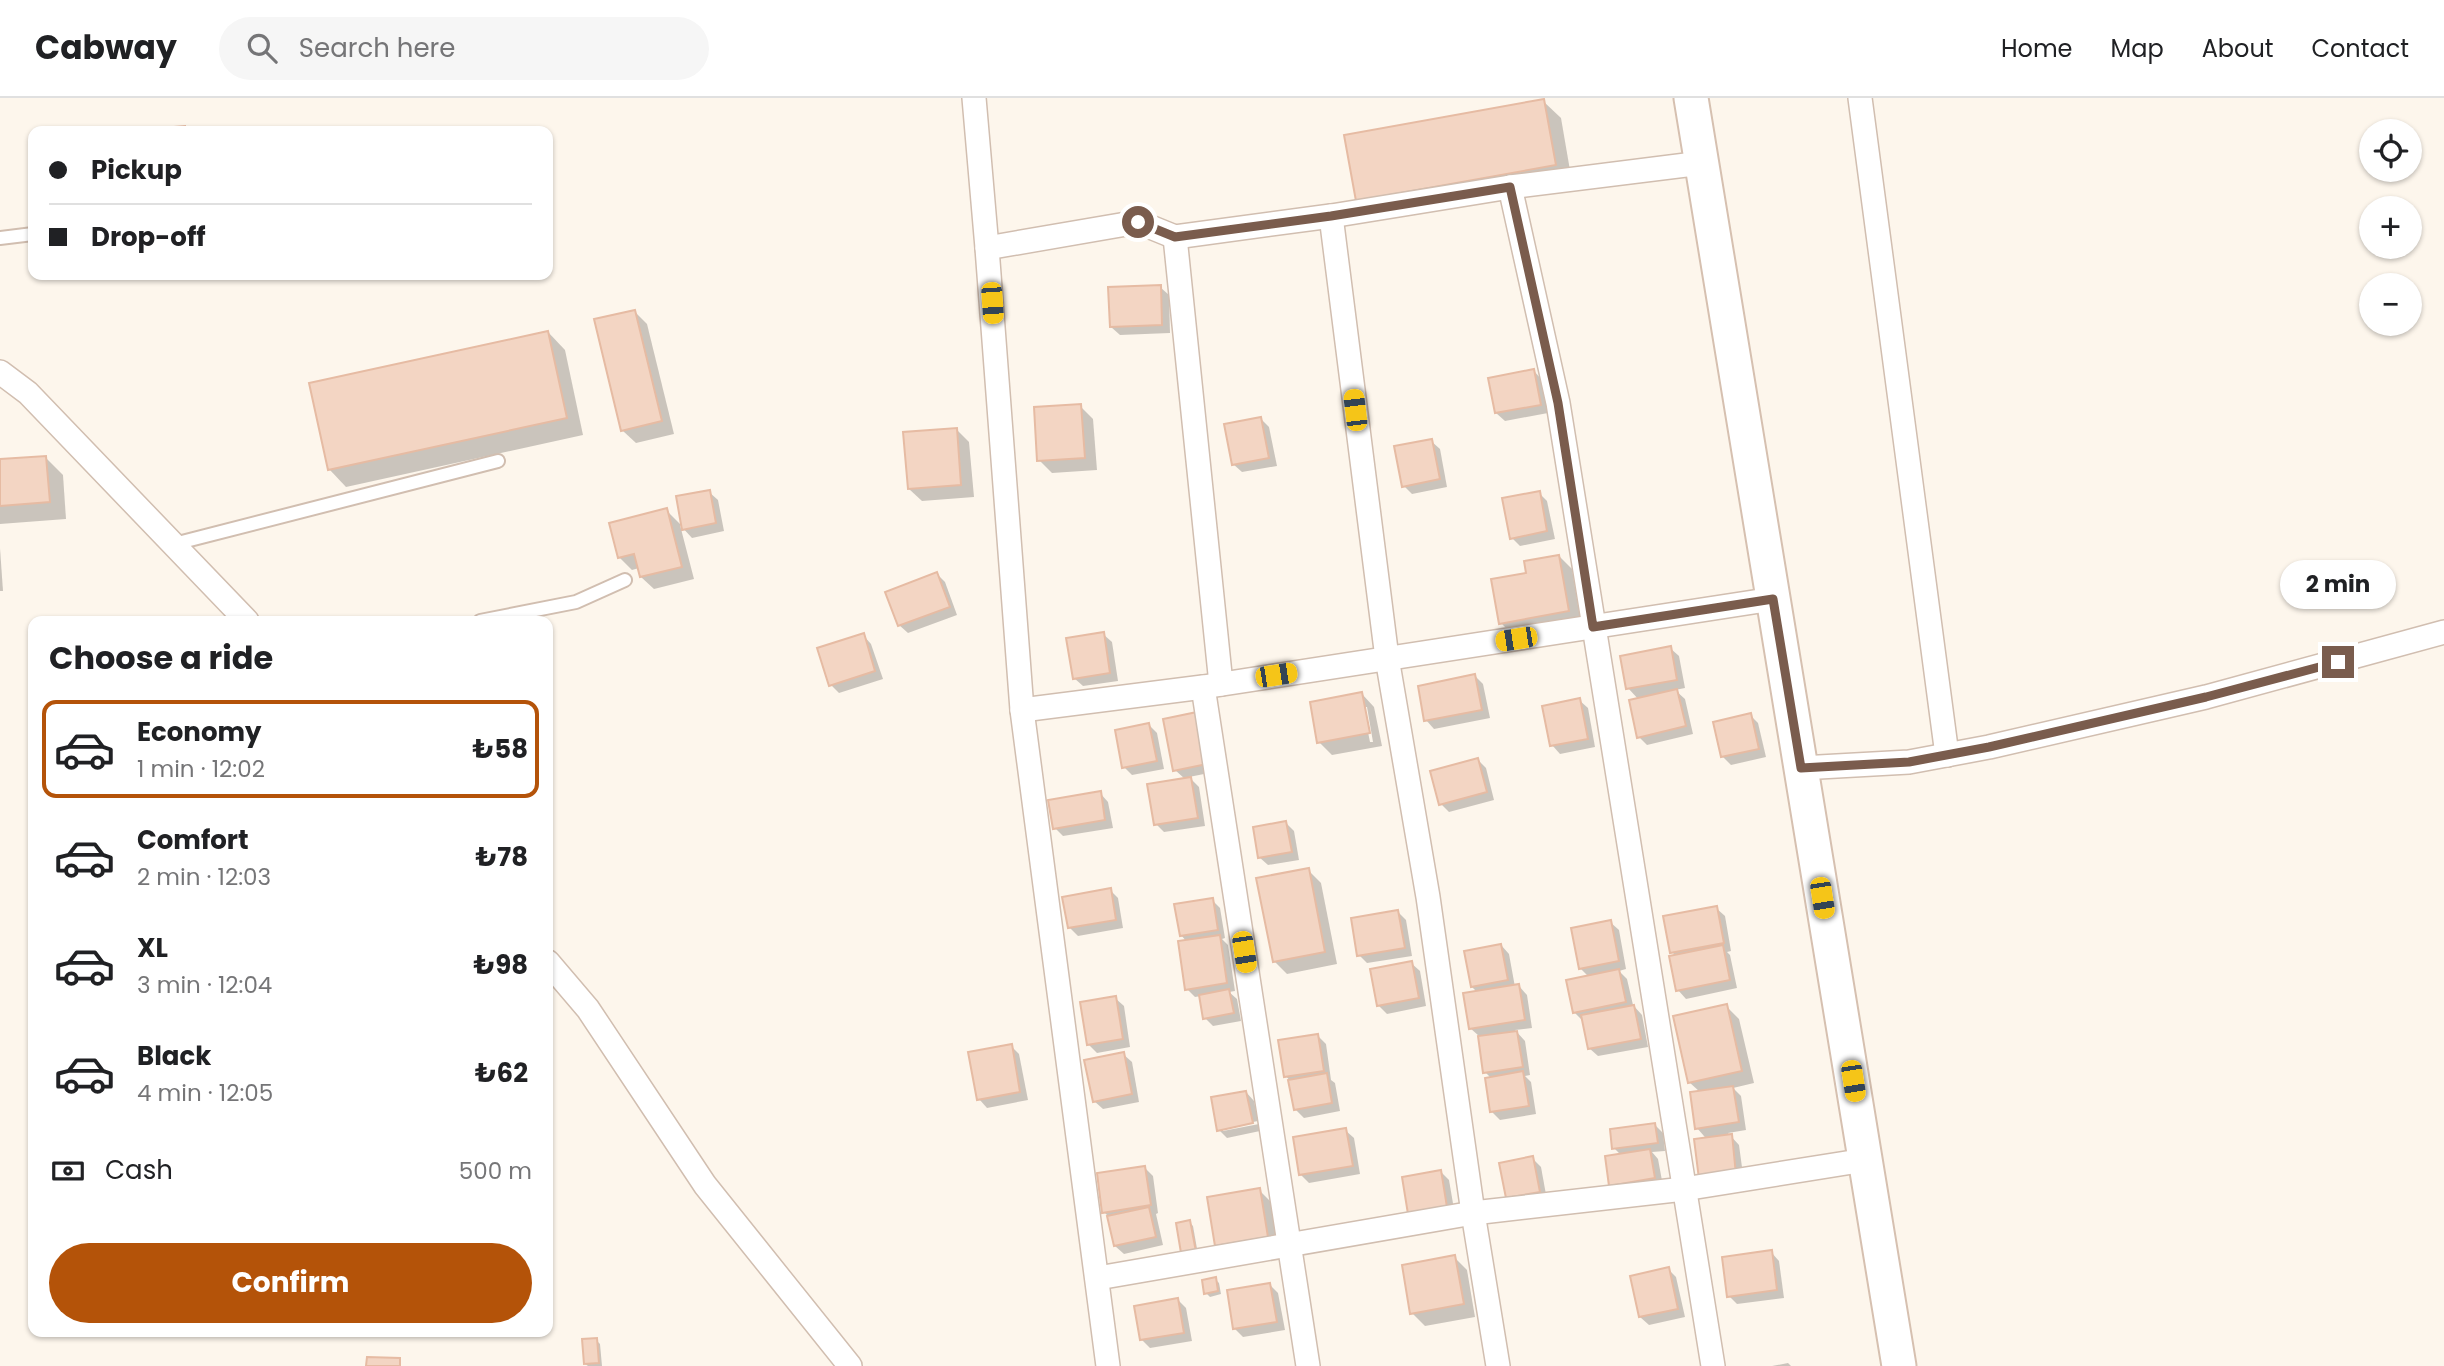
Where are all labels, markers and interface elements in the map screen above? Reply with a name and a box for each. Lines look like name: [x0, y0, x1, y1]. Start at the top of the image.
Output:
search box: [219, 17, 709, 80]
text: Cabway: [35, 24, 177, 71]
icon: search: [243, 29, 281, 67]
text: Search here: [299, 30, 455, 66]
text: Home: [2001, 32, 2073, 65]
text: Map: [2111, 32, 2164, 65]
text: About: [2202, 32, 2273, 65]
text: Contact: [2311, 32, 2409, 65]
map controls: [2359, 119, 2422, 336]
button: locate: [2359, 119, 2422, 182]
text: Pickup: [91, 152, 182, 188]
button: +: [2359, 196, 2422, 259]
route start: [1122, 206, 1154, 238]
text: Drop-off: [91, 219, 206, 255]
button: −: [2359, 273, 2422, 336]
car: [981, 281, 1004, 325]
car: [1343, 388, 1368, 432]
callout: 2 min: [2280, 560, 2396, 610]
text: 2 min: [2306, 568, 2370, 600]
car: [1494, 625, 1539, 653]
text: Choose a ride: [49, 635, 273, 680]
route end: [2322, 646, 2354, 678]
car: [1254, 661, 1299, 689]
text: Economy: [137, 714, 261, 750]
icon: car: [53, 718, 116, 781]
text: ₺58: [473, 731, 528, 767]
text: 1 min · 12:02: [137, 753, 265, 785]
text: Comfort: [137, 822, 249, 858]
icon: car: [53, 826, 116, 889]
text: ₺78: [476, 839, 528, 875]
text: 2 min · 12:03: [137, 861, 271, 893]
car: [1809, 876, 1836, 920]
text: XL: [137, 930, 168, 966]
car: [1231, 930, 1258, 974]
icon: car: [53, 934, 116, 997]
text: ₺98: [473, 947, 528, 983]
text: 3 min · 12:04: [137, 969, 272, 1001]
text: Black: [137, 1038, 211, 1074]
icon: car: [53, 1042, 116, 1105]
text: ₺62: [475, 1055, 528, 1091]
car: [1840, 1059, 1867, 1103]
text: 4 min · 12:05: [137, 1077, 273, 1109]
icon: cash: [49, 1152, 87, 1190]
text: Cash: [105, 1152, 173, 1188]
text: 500 m: [459, 1155, 532, 1187]
button: Confirm: [49, 1243, 532, 1323]

